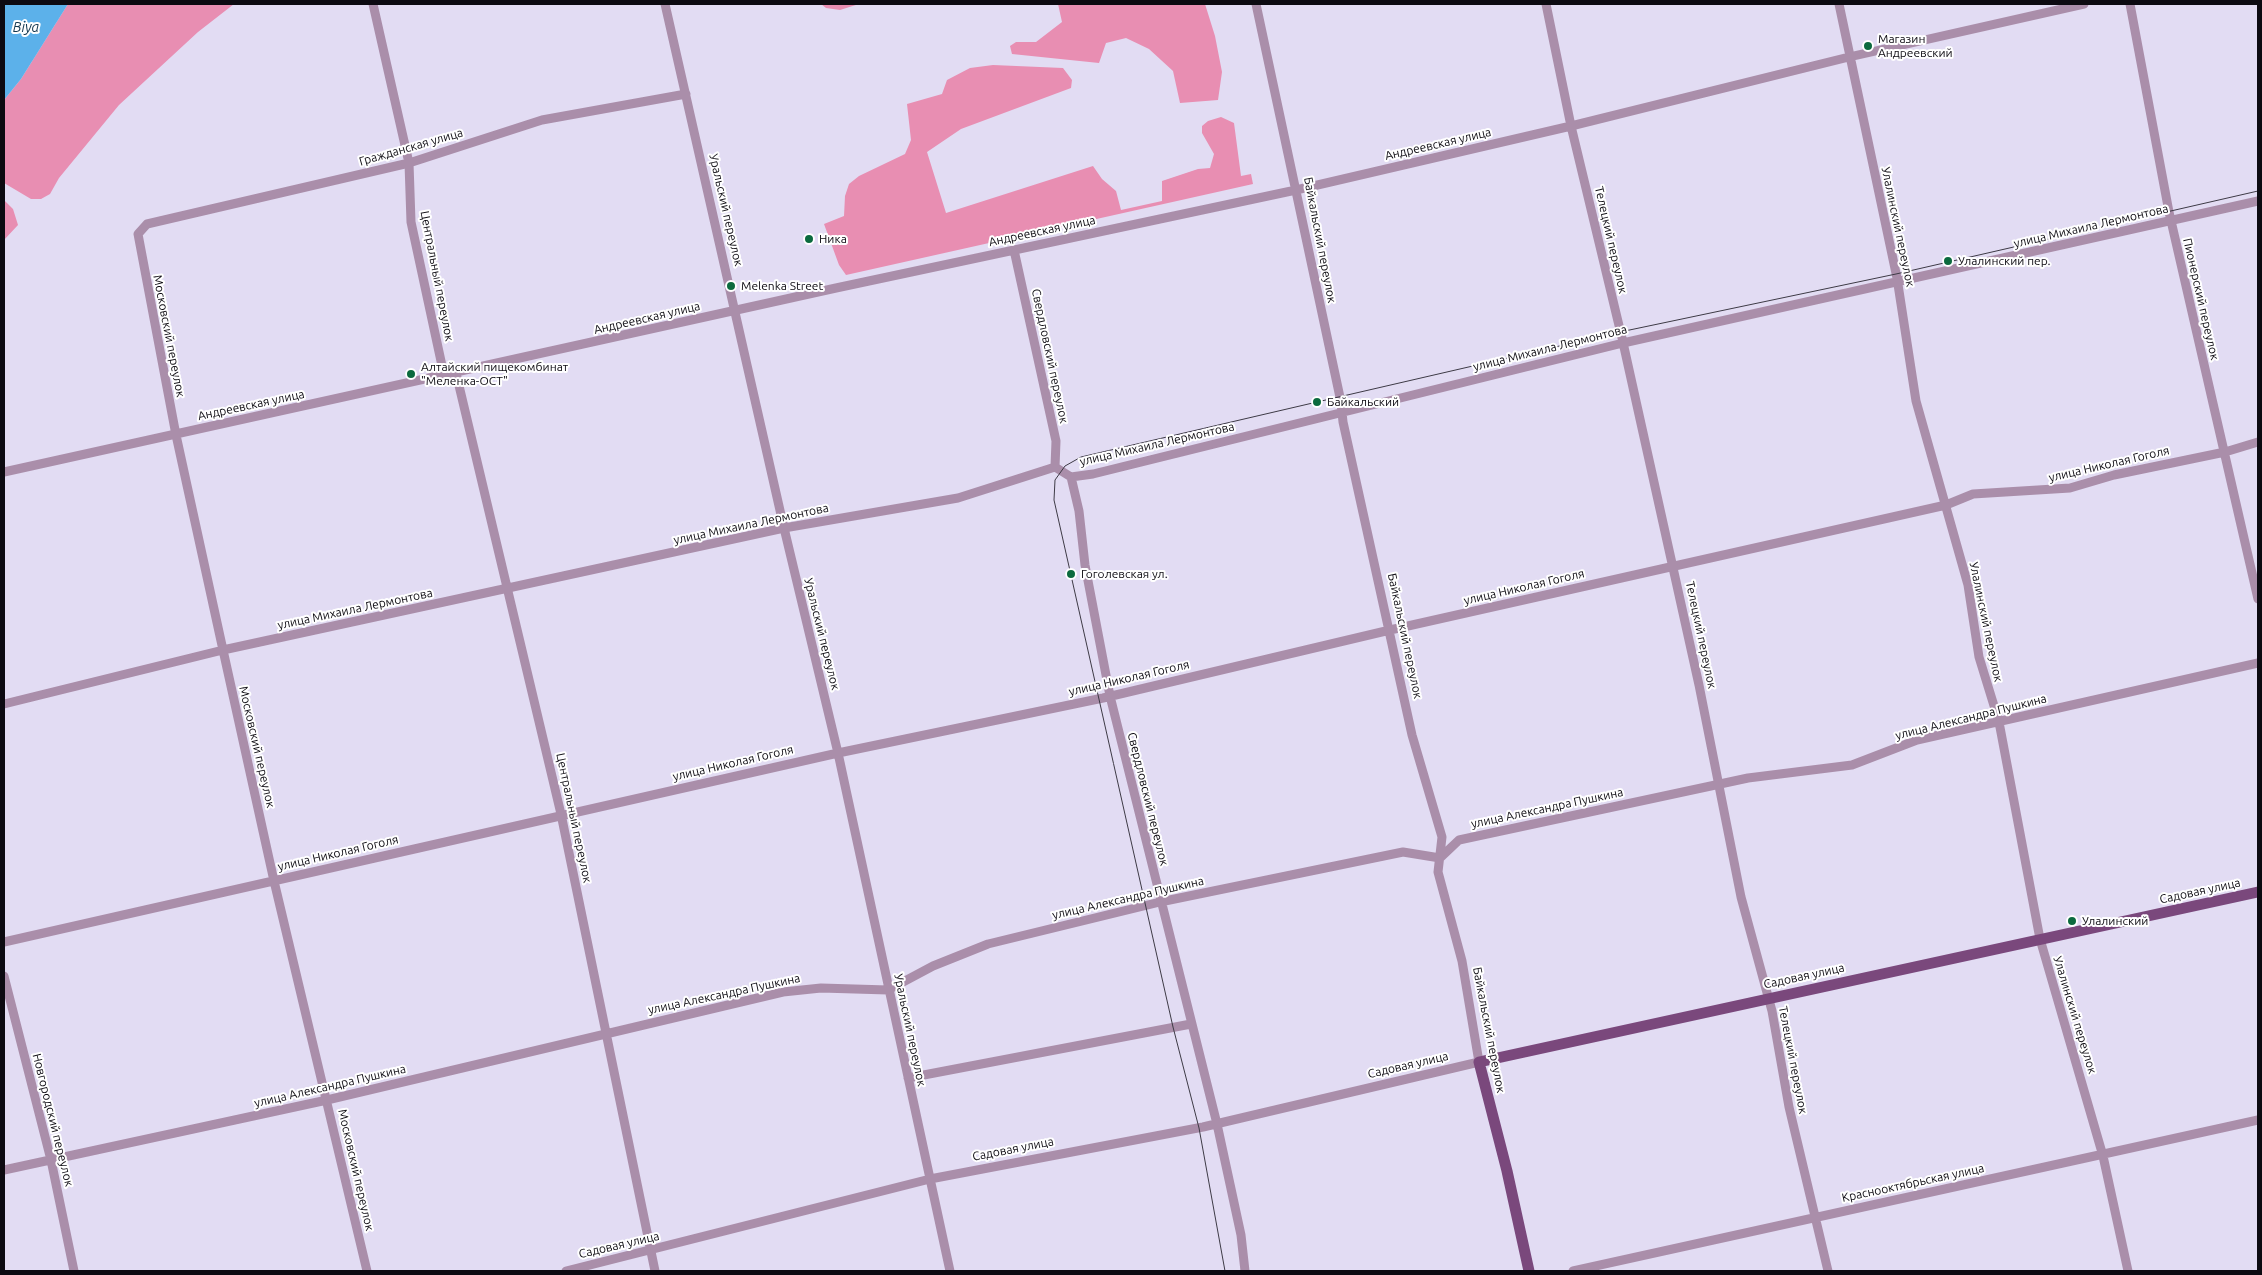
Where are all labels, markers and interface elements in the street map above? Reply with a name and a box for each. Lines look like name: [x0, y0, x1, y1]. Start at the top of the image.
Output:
water label: Biya: [13, 19, 39, 35]
place label: Магазин Андреевский: [1878, 32, 1953, 60]
marker: Магазин Андреевский: [1862, 40, 1874, 52]
street label: Гражданская улица: [357, 125, 465, 169]
street label: Андреевская улица: [1383, 125, 1493, 163]
street label: Уральский переулок: [706, 152, 746, 268]
street label: Улалинский переулок: [1878, 166, 1918, 288]
street label: Байкальский переулок: [1301, 176, 1339, 304]
street label: Телецкий переулок: [1592, 185, 1630, 295]
street label: улица Михаила Лермонтова: [2012, 201, 2170, 251]
street label: Центральный переулок: [417, 210, 457, 342]
street label: Андреевская улица: [987, 213, 1097, 249]
place label: Ника: [819, 232, 847, 246]
marker: Ника: [803, 233, 815, 245]
street label: Пионерский переулок: [2180, 237, 2222, 361]
place label: Улалинский пер.: [1958, 254, 2051, 268]
marker: Улалинский пер.: [1942, 255, 1954, 267]
street label: Московский переулок: [150, 274, 188, 398]
place label: Melenka Street: [741, 279, 823, 293]
marker: Melenka Street: [725, 280, 737, 292]
street label: Свердловский переулок: [1029, 287, 1071, 425]
street label: Андреевская улица: [592, 299, 702, 337]
street label: улица Михаила Лермонтова: [1471, 322, 1629, 374]
place label: Алтайский пищекомбинат "Меленка-ОСТ": [421, 360, 568, 388]
marker: Алтайский пищекомбинат "Меленка-ОСТ": [405, 368, 417, 380]
street label: Андреевская улица: [196, 387, 306, 423]
place label: Байкальский: [1327, 395, 1399, 409]
marker: Байкальский: [1311, 396, 1323, 408]
street label: улица Михаила Лермонтова: [1078, 419, 1236, 469]
street label: улица Николая Гоголя: [2047, 443, 2171, 485]
street label: улица Михаила Лермонтова: [672, 501, 830, 547]
street label: Улалинский переулок: [1966, 561, 2006, 683]
street label: улица Николая Гоголя: [1462, 566, 1586, 608]
place label: Гоголевская ул.: [1081, 567, 1168, 581]
marker: Гоголевская ул.: [1065, 568, 1077, 580]
street label: Байкальский переулок: [1385, 572, 1425, 700]
street label: Уральский переулок: [801, 577, 843, 691]
street label: Телецкий переулок: [1683, 580, 1719, 690]
street label: улица Михаила Лермонтова: [276, 586, 434, 632]
street label: улица Николая Гоголя: [1067, 657, 1191, 699]
street label: Московский переулок: [236, 685, 278, 809]
street label: улица Александра Пушкина: [1894, 691, 2048, 743]
street label: Свердловский переулок: [1124, 731, 1172, 867]
street label: улица Николая Гоголя: [671, 742, 795, 784]
street label: Центральный переулок: [553, 752, 595, 884]
street label: улица Александра Пушкина: [1470, 785, 1624, 831]
street label: улица Николая Гоголя: [276, 832, 400, 874]
street label: улица Александра Пушкина: [1051, 874, 1205, 922]
street label: Садовая улица: [2158, 875, 2242, 907]
place label: Улалинский: [2082, 914, 2148, 928]
marker: Улалинский: [2066, 915, 2078, 927]
street label: Улалинский переулок: [2050, 955, 2100, 1075]
street label: Садовая улица: [1762, 960, 1846, 992]
street label: Байкальский переулок: [1470, 966, 1508, 1094]
street label: улица Александра Пушкина: [647, 971, 801, 1017]
street label: Уральский переулок: [891, 972, 929, 1088]
street label: Телецкий переулок: [1775, 1005, 1811, 1115]
street label: Садовая улица: [1366, 1049, 1450, 1081]
street label: Новгородский переулок: [29, 1052, 77, 1188]
street label: улица Александра Пушкина: [253, 1062, 407, 1110]
street label: Московский переулок: [335, 1108, 377, 1232]
street label: Садовая улица: [971, 1134, 1055, 1164]
street label: Краснооктябрьская улица: [1840, 1161, 1986, 1205]
street label: Садовая улица: [577, 1229, 661, 1261]

